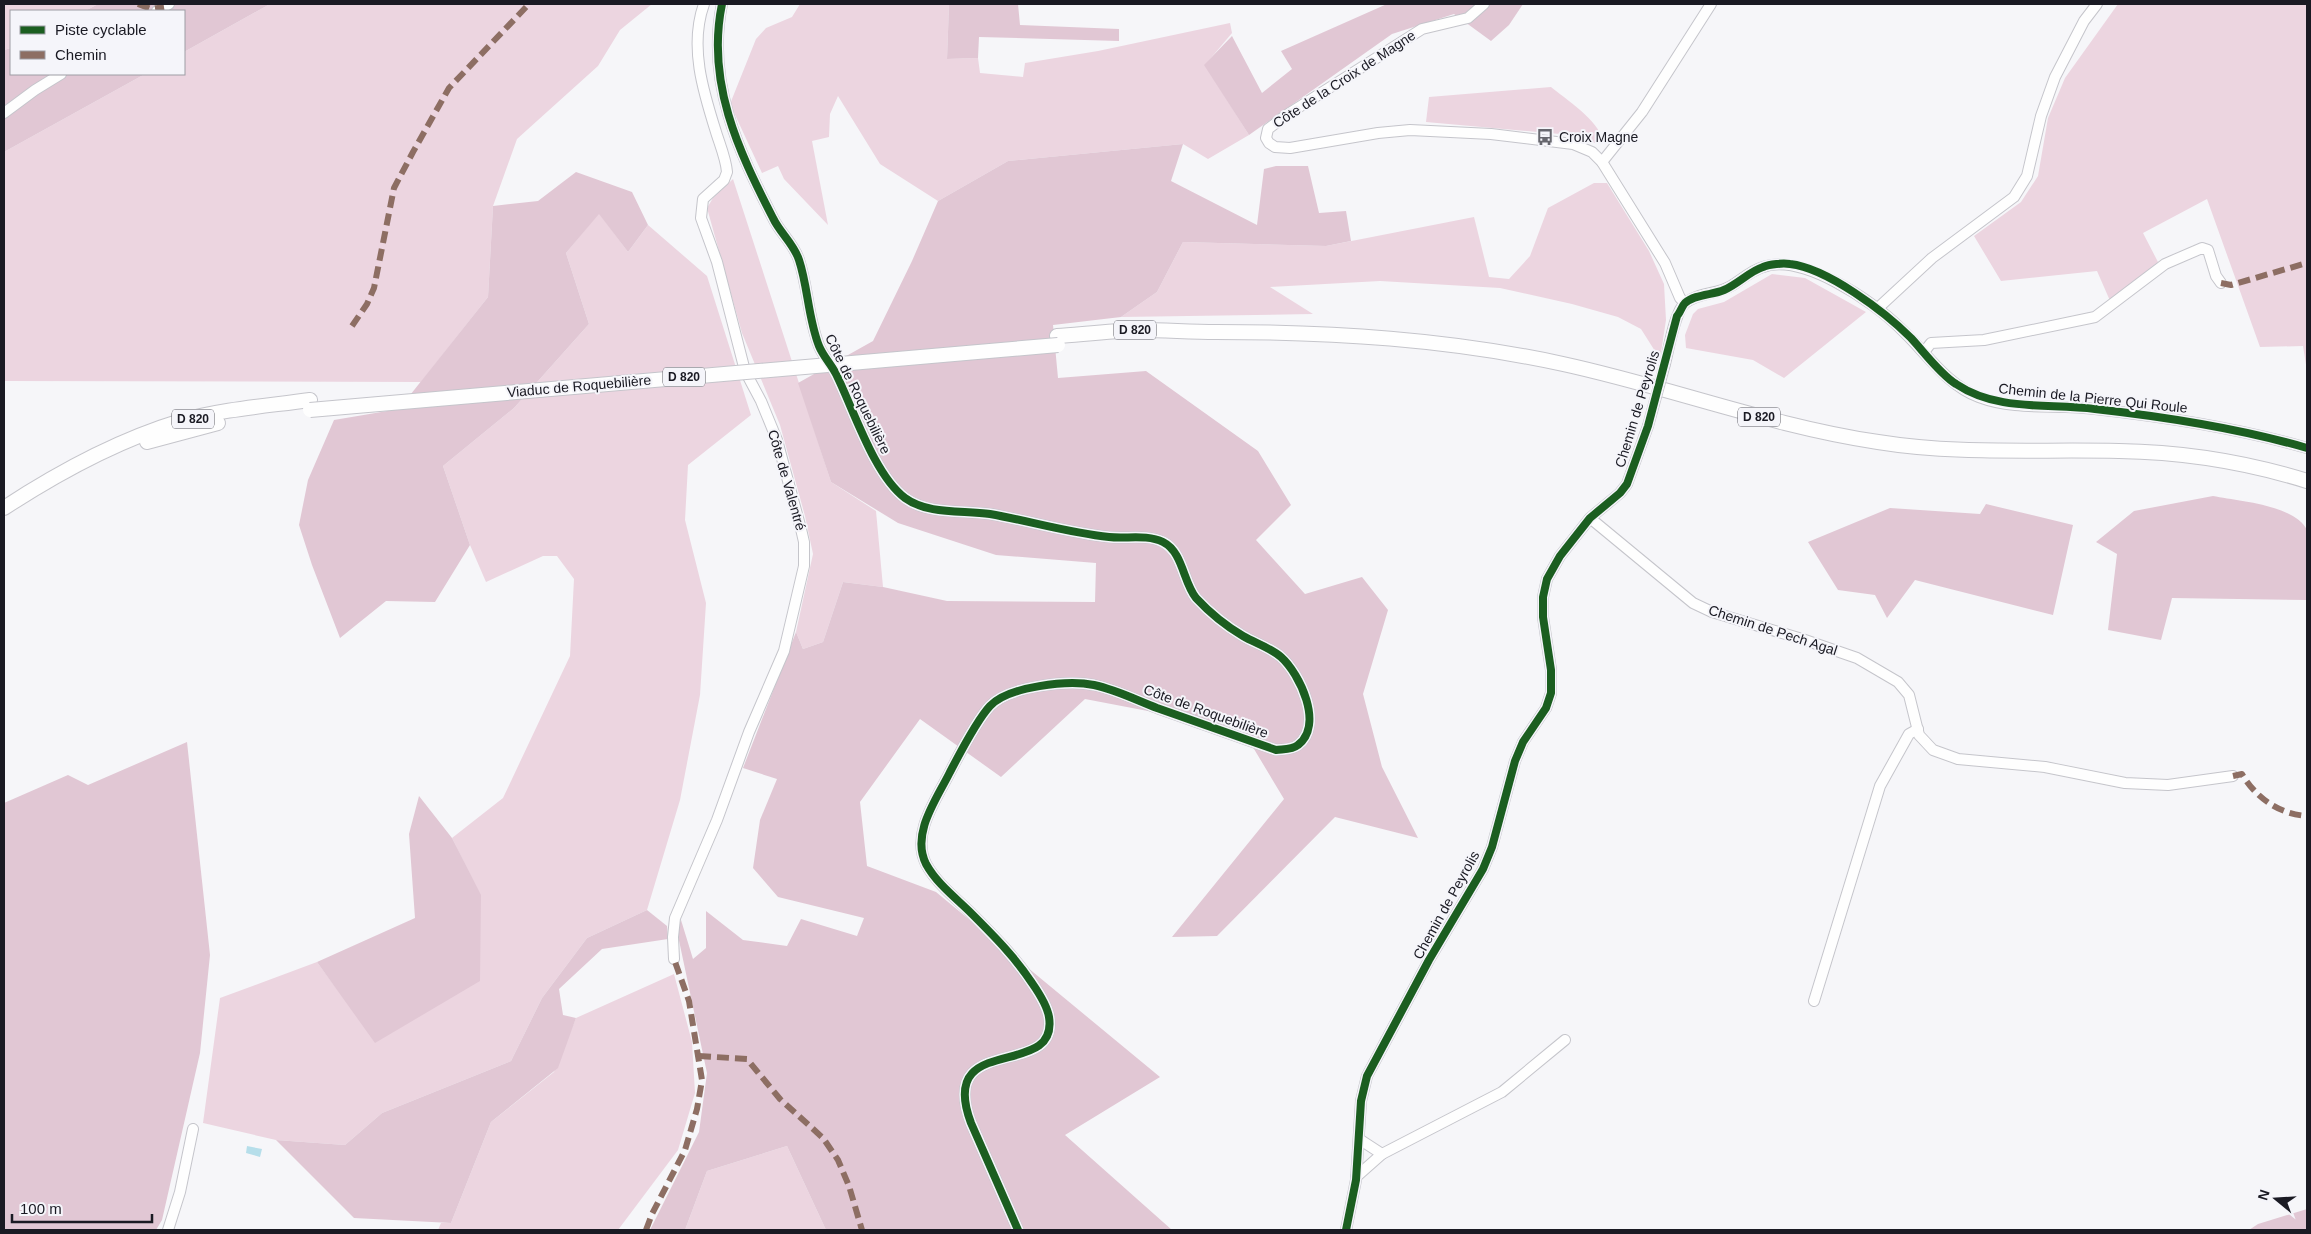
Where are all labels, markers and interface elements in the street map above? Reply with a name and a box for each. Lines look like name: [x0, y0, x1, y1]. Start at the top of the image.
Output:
legend: [10, 10, 185, 75]
text: Piste cyclable: [55, 21, 147, 38]
street label: Côte de la Croix de Magne: [1270, 27, 1418, 131]
text: Chemin: [55, 46, 107, 63]
bus stop icon: Croix Magne: [1535, 127, 1555, 147]
place label: Croix Magne: [1559, 129, 1639, 145]
road number: D 820: [1114, 320, 1156, 340]
street label: Côte de Roquebilière: [822, 331, 894, 457]
street label: Chemin de Peyrolis: [1612, 349, 1662, 469]
road number: D 820: [663, 368, 705, 387]
street label: Viaduc de Roquebilière: [506, 372, 652, 400]
street label: Chemin de la Pierre Qui Roule: [1998, 380, 2188, 416]
road number: D 820: [1738, 408, 1780, 427]
road number: D 820: [172, 409, 214, 428]
street label: Côte de Valentré: [765, 428, 809, 532]
street label: Chemin de Pech Agal: [1707, 602, 1839, 658]
street label: Côte de Roquebilière: [1141, 681, 1271, 741]
street label: Chemin de Peyrolis: [1410, 848, 1482, 962]
north arrow: [2251, 1174, 2301, 1224]
text: N: [2254, 1188, 2273, 1202]
scale bar: [12, 1192, 152, 1224]
text: 100 m: [20, 1200, 62, 1217]

